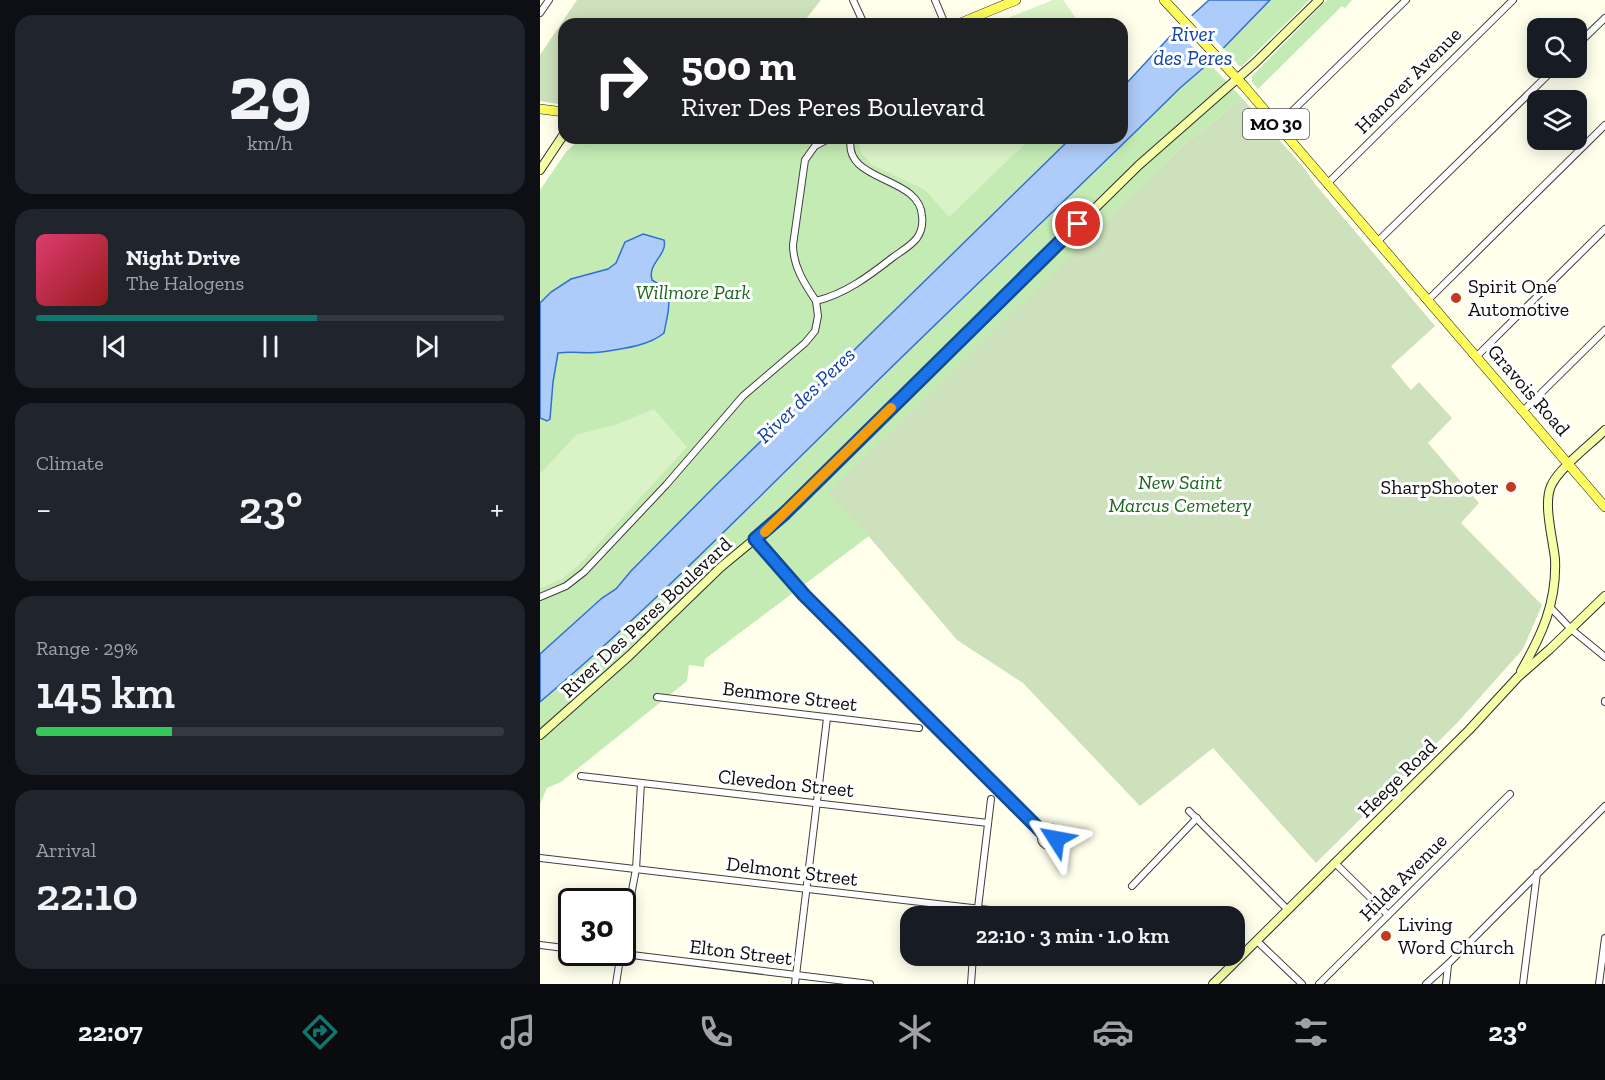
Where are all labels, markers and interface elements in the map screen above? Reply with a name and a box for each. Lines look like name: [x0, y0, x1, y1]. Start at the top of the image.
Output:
map controls: [1527, 18, 1587, 150]
button: search: [1527, 18, 1587, 78]
water label: River des Peres: [1153, 21, 1233, 70]
street label: Hanover Avenue: [1350, 22, 1466, 138]
text: 500 m: [681, 40, 796, 91]
icon: right: [582, 42, 660, 120]
text: 29: [228, 45, 312, 139]
button: layers: [1527, 90, 1587, 150]
text: River Des Peres Boulevard: [681, 91, 985, 123]
road number: MO 30: [1243, 109, 1309, 139]
text: km/h: [247, 131, 293, 155]
pin: [1052, 198, 1103, 249]
icon: arrive: [1061, 207, 1094, 240]
text: Night Drive: [126, 244, 240, 271]
text: The Halogens: [126, 271, 244, 295]
place label: Spirit One Automotive: [1468, 274, 1569, 321]
park label: Willmore Park: [636, 280, 750, 304]
marker: Spirit One Automotive: [1449, 291, 1463, 305]
icon: previous: [98, 330, 131, 363]
icon: pause: [254, 330, 287, 363]
icon: next: [410, 330, 443, 363]
street label: Gravois Road: [1483, 339, 1575, 441]
water label: River des Peres: [751, 341, 860, 448]
text: Climate: [36, 451, 104, 475]
park label: New Saint Marcus Cemetery: [1108, 470, 1252, 517]
place label: SharpShooter: [1381, 475, 1499, 499]
marker: SharpShooter: [1504, 480, 1518, 494]
text: 23°: [239, 481, 303, 535]
text: −: [36, 489, 51, 528]
text: +: [490, 489, 504, 528]
street label: River Des Peres Boulevard: [556, 531, 736, 703]
text: Range · 29%: [36, 636, 138, 660]
text: 145 km: [36, 666, 175, 720]
street label: Benmore Street: [721, 676, 859, 716]
street label: Heege Road: [1353, 734, 1441, 822]
street label: Clevedon Street: [717, 764, 856, 802]
position arrow: [1024, 807, 1088, 871]
street label: Hilda Avenue: [1354, 828, 1452, 926]
text: Arrival: [36, 838, 96, 862]
street label: Delmont Street: [725, 851, 860, 891]
text: 22:10: [36, 868, 138, 922]
speed limit sign: 30: [558, 888, 636, 966]
place label: Living Word Church: [1398, 912, 1515, 959]
text: 22:10 · 3 min · 1.0 km: [976, 922, 1169, 949]
marker: Living Word Church: [1379, 929, 1393, 943]
street label: Elton Street: [688, 934, 794, 970]
icon: directions: [299, 1011, 341, 1053]
icon: music: [497, 1011, 539, 1053]
icon: phone: [695, 1011, 737, 1053]
icon: climate: [894, 1011, 936, 1053]
icon: car: [1092, 1011, 1134, 1053]
icon: filters: [1290, 1011, 1332, 1053]
text: 22:07: [78, 1016, 143, 1048]
text: 23°: [1488, 1016, 1527, 1048]

